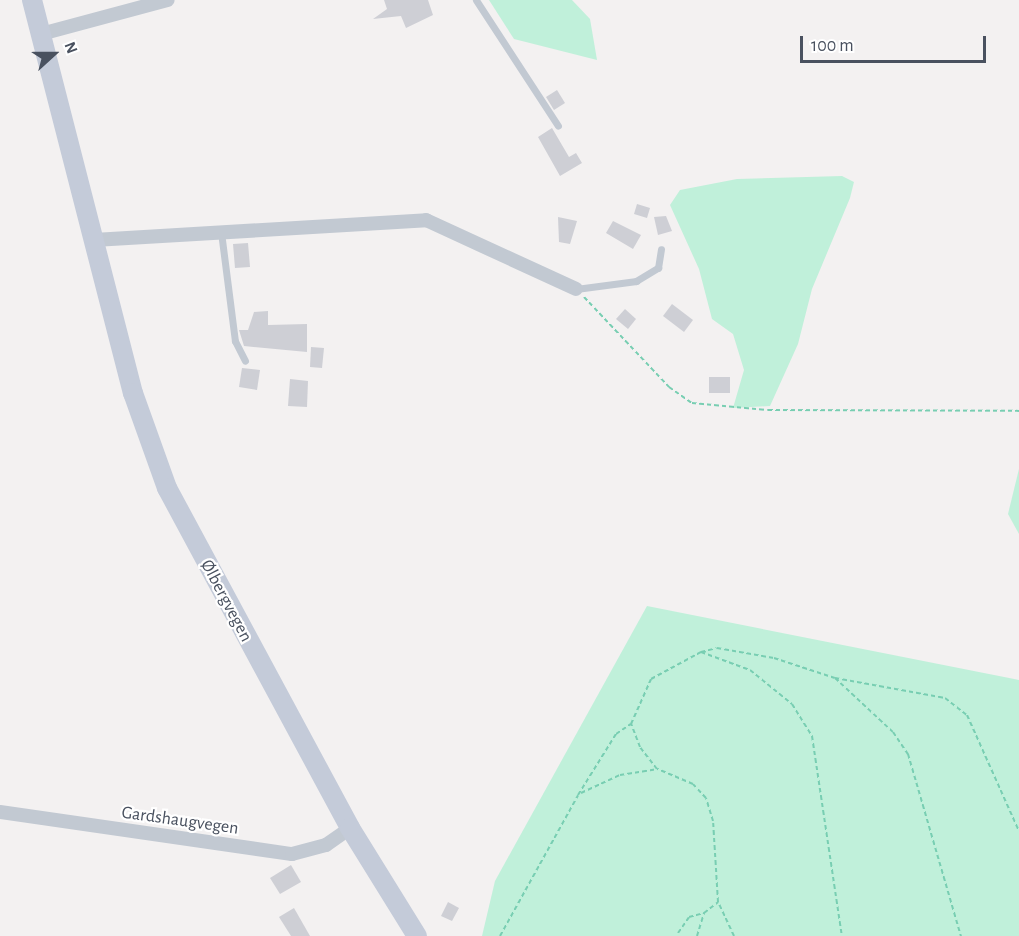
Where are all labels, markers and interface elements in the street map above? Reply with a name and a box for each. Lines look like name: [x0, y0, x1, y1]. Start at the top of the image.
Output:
north arrow: [24, 24, 84, 84]
scale bar: [803, 24, 989, 62]
text: 100 m: [811, 37, 854, 55]
text: N: [61, 39, 80, 56]
street label: Ølbergvegen: [195, 556, 257, 646]
street label: Gardshaugvegen: [120, 802, 240, 840]

